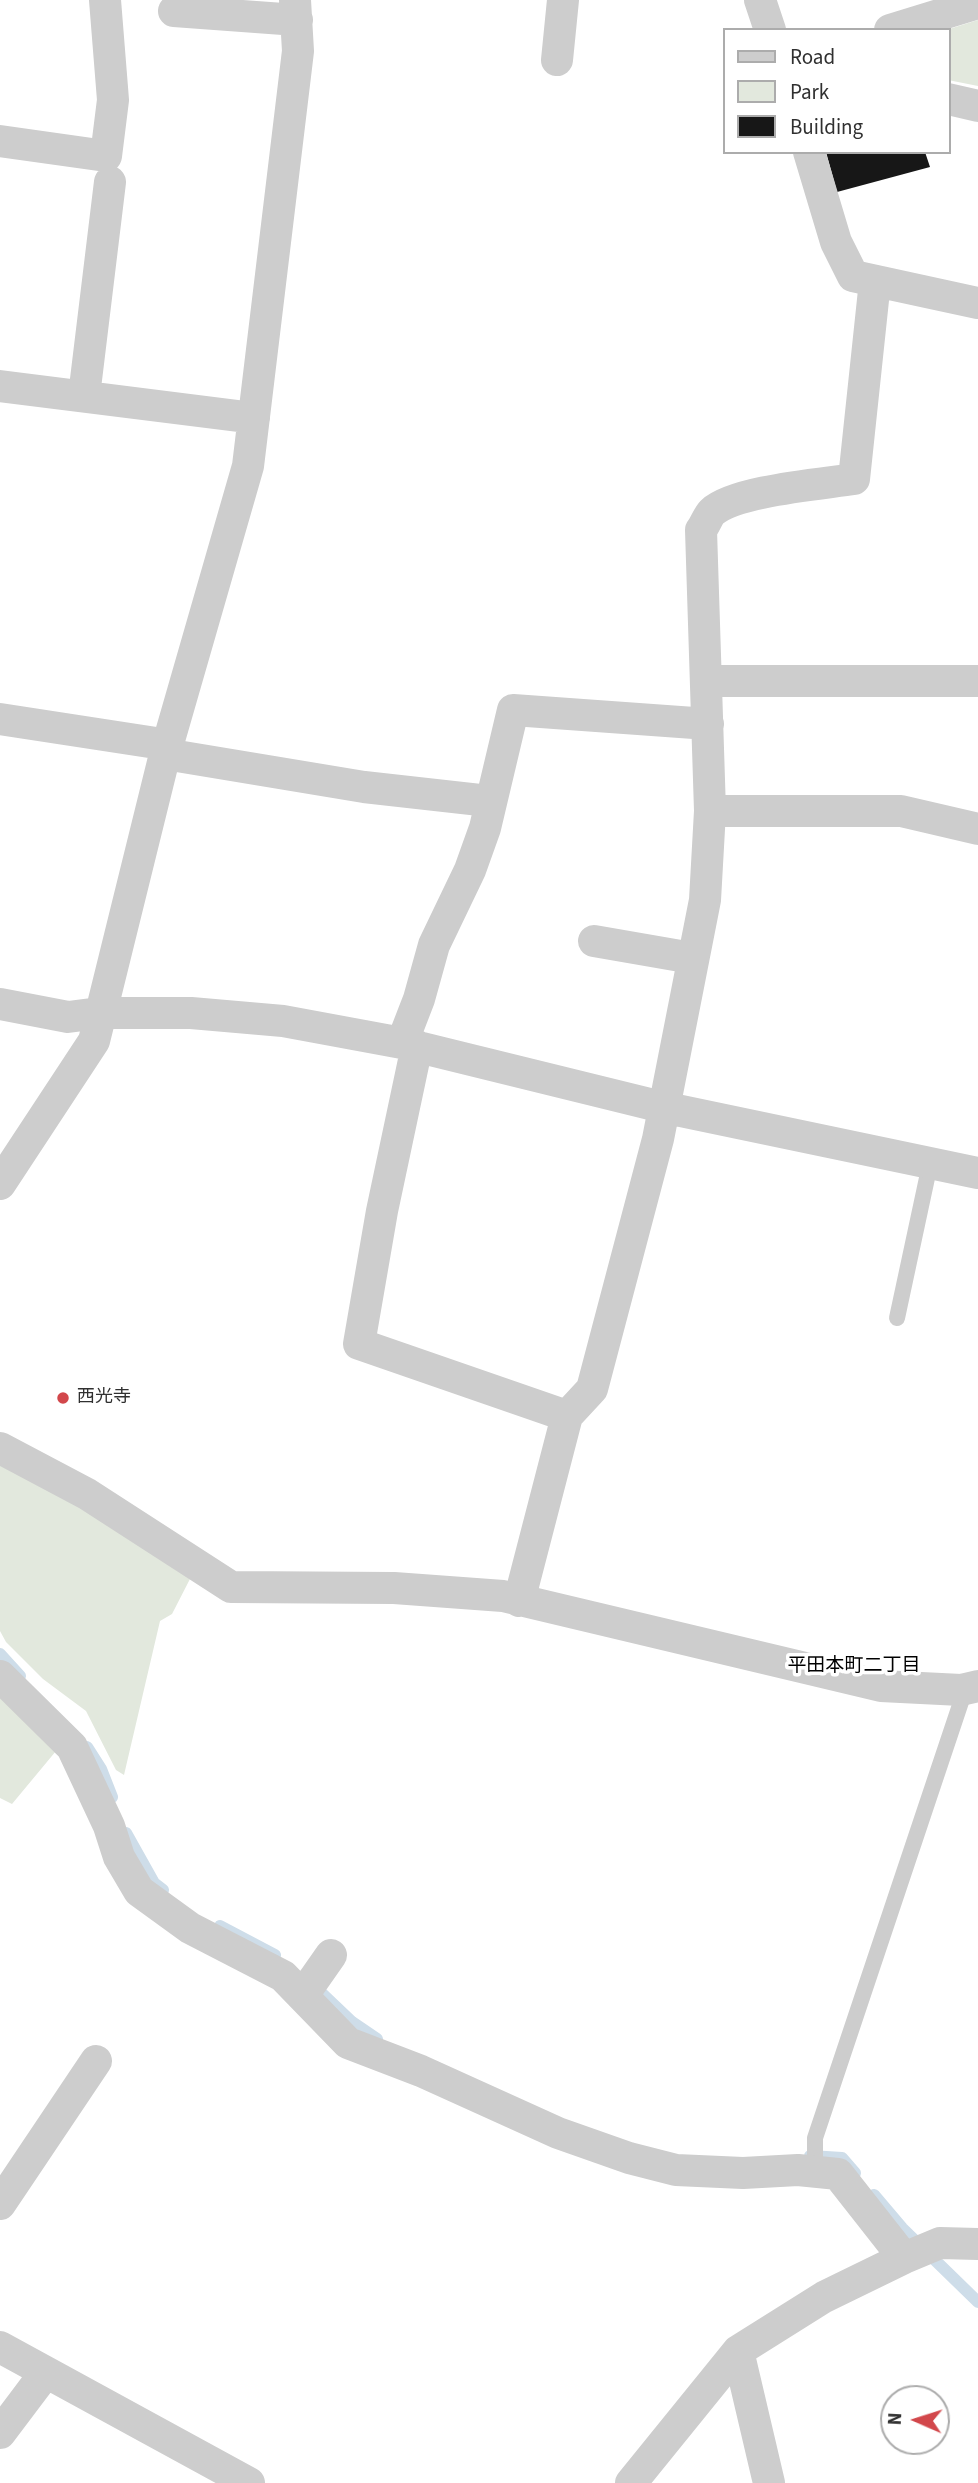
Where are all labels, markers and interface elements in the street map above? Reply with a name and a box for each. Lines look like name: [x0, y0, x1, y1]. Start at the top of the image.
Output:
legend: [722, 28, 950, 154]
text: Road: [790, 42, 835, 72]
text: Park: [790, 77, 829, 107]
text: Building: [790, 112, 863, 142]
place label: 西光寺: [77, 1387, 131, 1409]
marker: 西光寺: [55, 1390, 71, 1406]
district label: 平田本町二丁目: [788, 1656, 920, 1678]
north arrow: [880, 2385, 950, 2455]
text: N: [882, 2412, 909, 2426]

